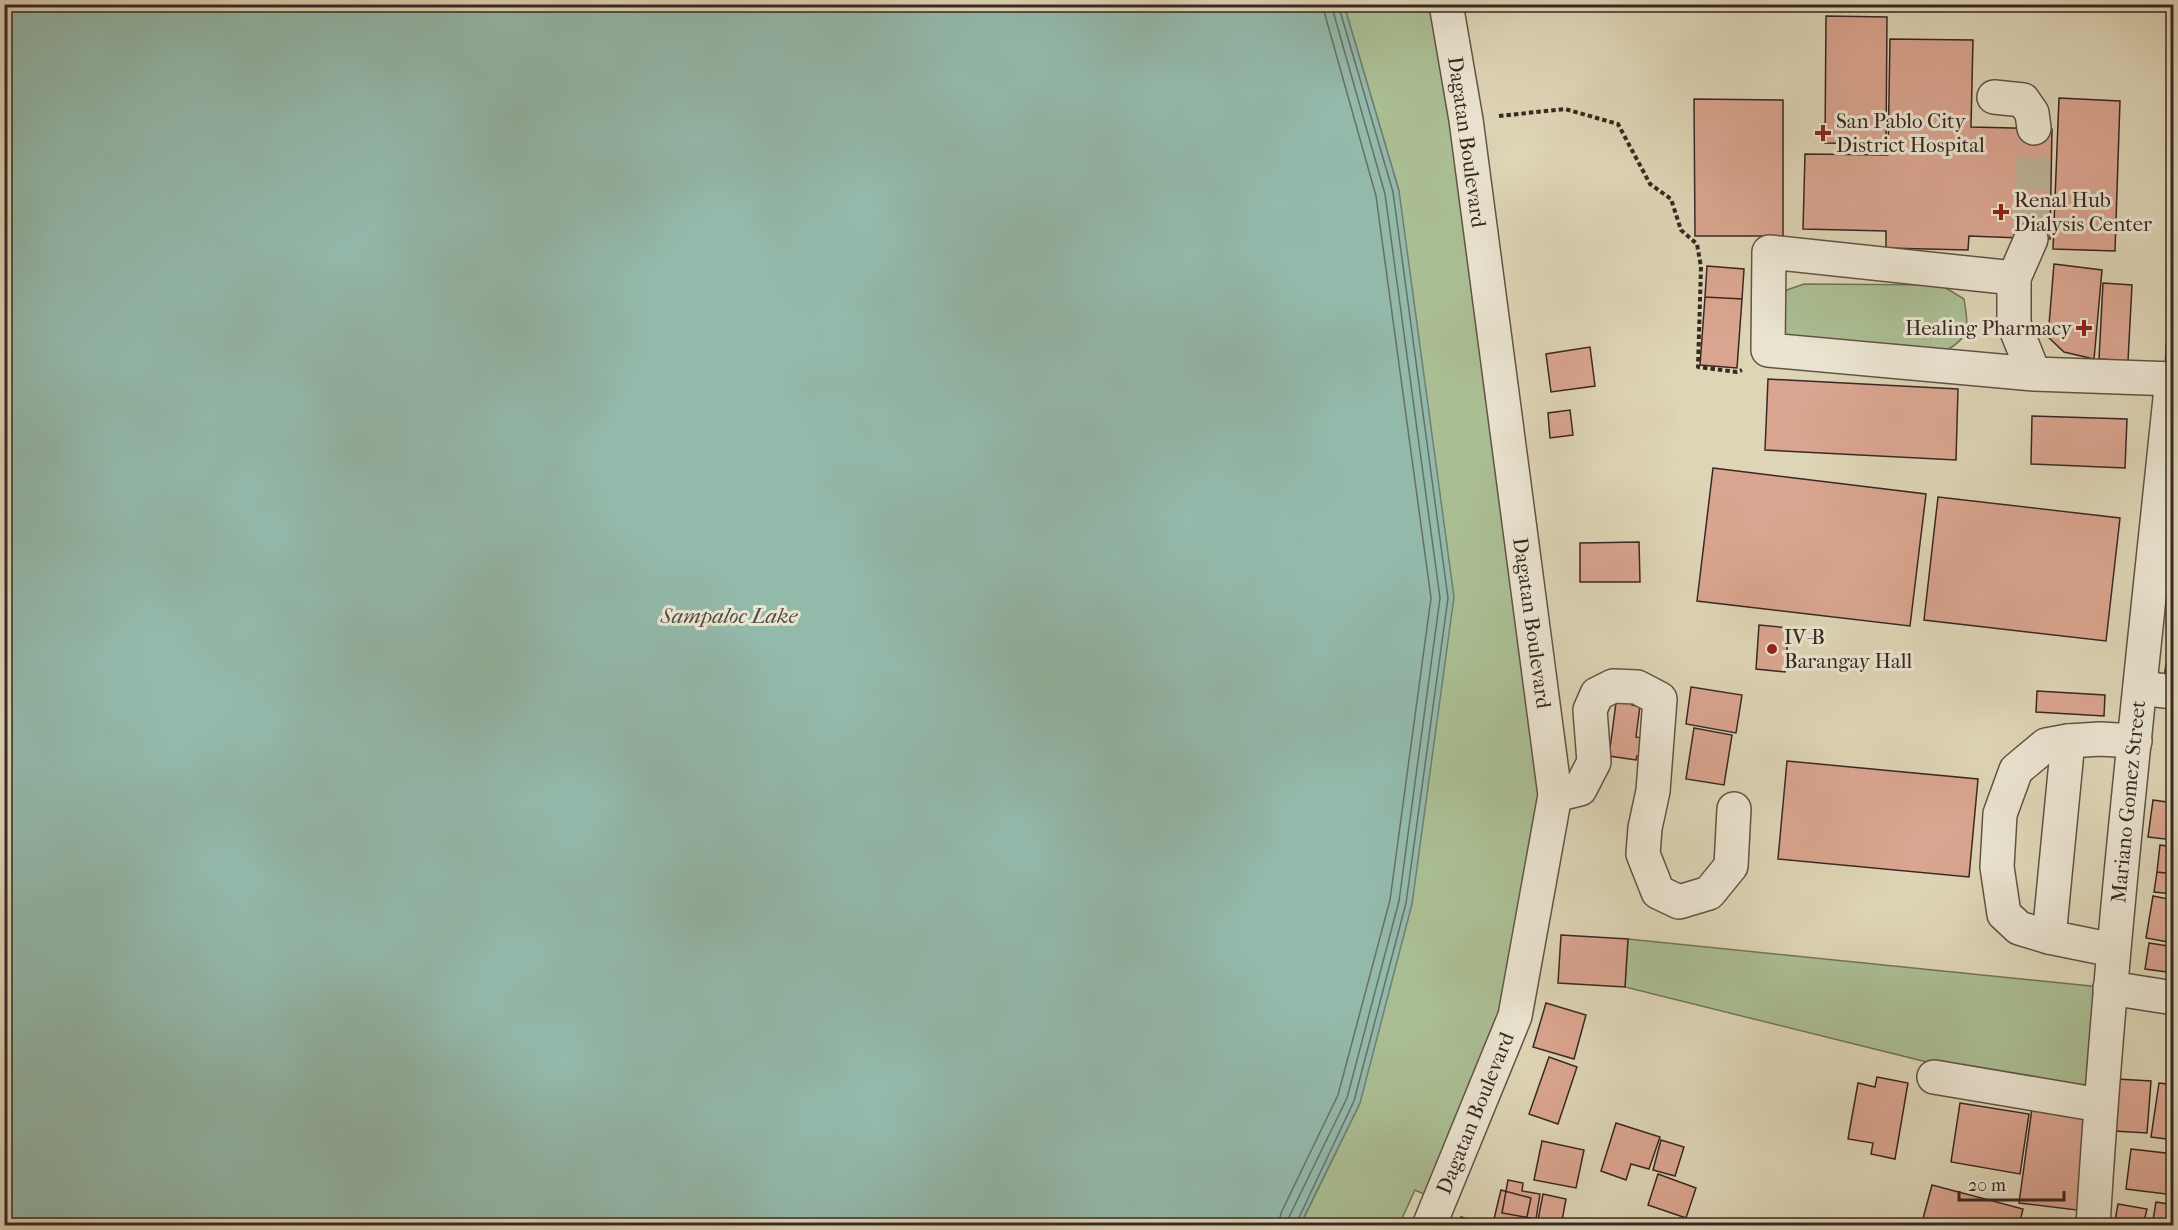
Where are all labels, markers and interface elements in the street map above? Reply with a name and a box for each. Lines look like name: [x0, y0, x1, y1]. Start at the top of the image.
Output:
street label: Dagatan Boulevard: [1443, 55, 1491, 230]
place label: San Pablo City District Hospital: [1836, 109, 1985, 157]
marker: San Pablo City District Hospital: [1814, 124, 1832, 142]
place label: Renal Hub Dialysis Center: [2014, 188, 2152, 236]
marker: Renal Hub Dialysis Center: [1992, 203, 2010, 221]
place label: Healing Pharmacy: [1905, 316, 2073, 340]
marker: Healing Pharmacy: [2077, 321, 2091, 335]
street label: Dagatan Boulevard: [1508, 536, 1556, 711]
water label: Sampaloc Lake: [660, 603, 799, 629]
place label: IV-B Barangay Hall: [1784, 625, 1913, 673]
marker: IV-B Barangay Hall: [1765, 642, 1779, 656]
street label: Mariano Gomez Street: [2106, 698, 2150, 904]
street label: Dagatan Boulevard: [1431, 1028, 1519, 1198]
scale bar: [1959, 1164, 2064, 1202]
text: 20 m: [1968, 1175, 2006, 1196]

